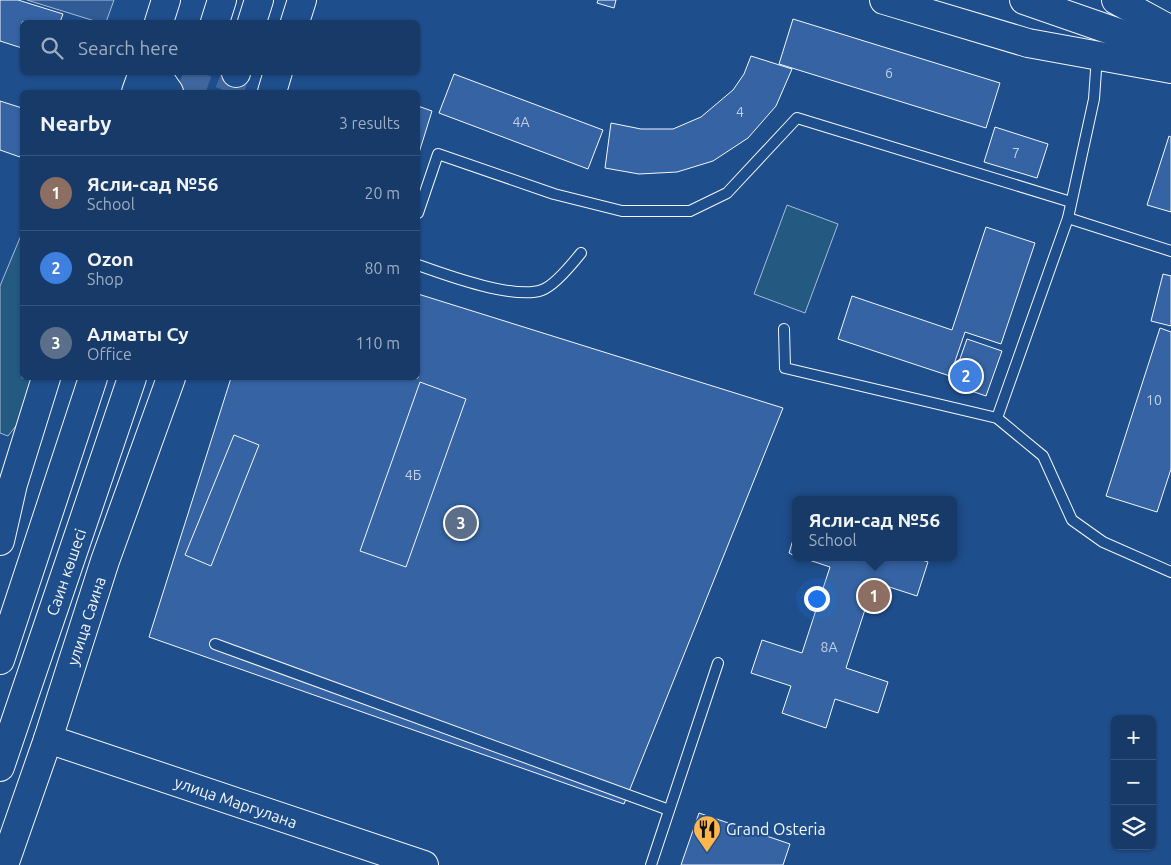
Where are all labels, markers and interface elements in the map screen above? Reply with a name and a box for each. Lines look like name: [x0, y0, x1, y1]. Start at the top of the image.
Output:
search box: [20, 20, 420, 75]
icon: search: [38, 34, 66, 62]
text: Search here: [78, 37, 178, 59]
house number: 6: [885, 65, 893, 81]
house number: 4: [736, 104, 744, 120]
text: Nearby: [40, 111, 111, 135]
text: 3 results: [339, 114, 400, 132]
house number: 4А: [513, 114, 530, 130]
house number: 7: [1012, 145, 1020, 161]
text: Ясли-сад №56: [87, 173, 218, 195]
text: 1: [51, 184, 61, 202]
text: 20 m: [364, 184, 400, 202]
text: School: [87, 195, 135, 213]
text: Ozon: [87, 248, 134, 270]
text: 2: [51, 259, 61, 277]
text: 80 m: [364, 259, 400, 277]
text: Shop: [87, 270, 123, 288]
text: Алматы Су: [87, 323, 189, 345]
text: 3: [51, 334, 61, 352]
text: 110 m: [355, 334, 400, 352]
text: Office: [87, 345, 132, 363]
pin: 2: [950, 357, 982, 395]
house number: 10: [1146, 392, 1162, 408]
house number: 4Б: [405, 467, 421, 483]
popup: [792, 496, 957, 561]
pin: 3: [445, 504, 477, 542]
text: Ясли-сад №56: [809, 509, 940, 531]
street label: Саин көшесі: [43, 526, 89, 618]
text: School: [809, 531, 857, 549]
street label: улица Саина: [63, 574, 109, 668]
pin: 1: [858, 577, 890, 615]
your location: [804, 586, 830, 612]
house number: 8А: [821, 639, 838, 655]
map controls: [1111, 715, 1156, 850]
button: +: [1111, 715, 1156, 760]
button: −: [1111, 760, 1156, 805]
street label: улица Маргулана: [172, 773, 300, 831]
button: layers: [1111, 805, 1156, 850]
restaurant icon: Grand Osteria: [692, 814, 722, 853]
place label: Grand Osteria: [726, 820, 826, 838]

